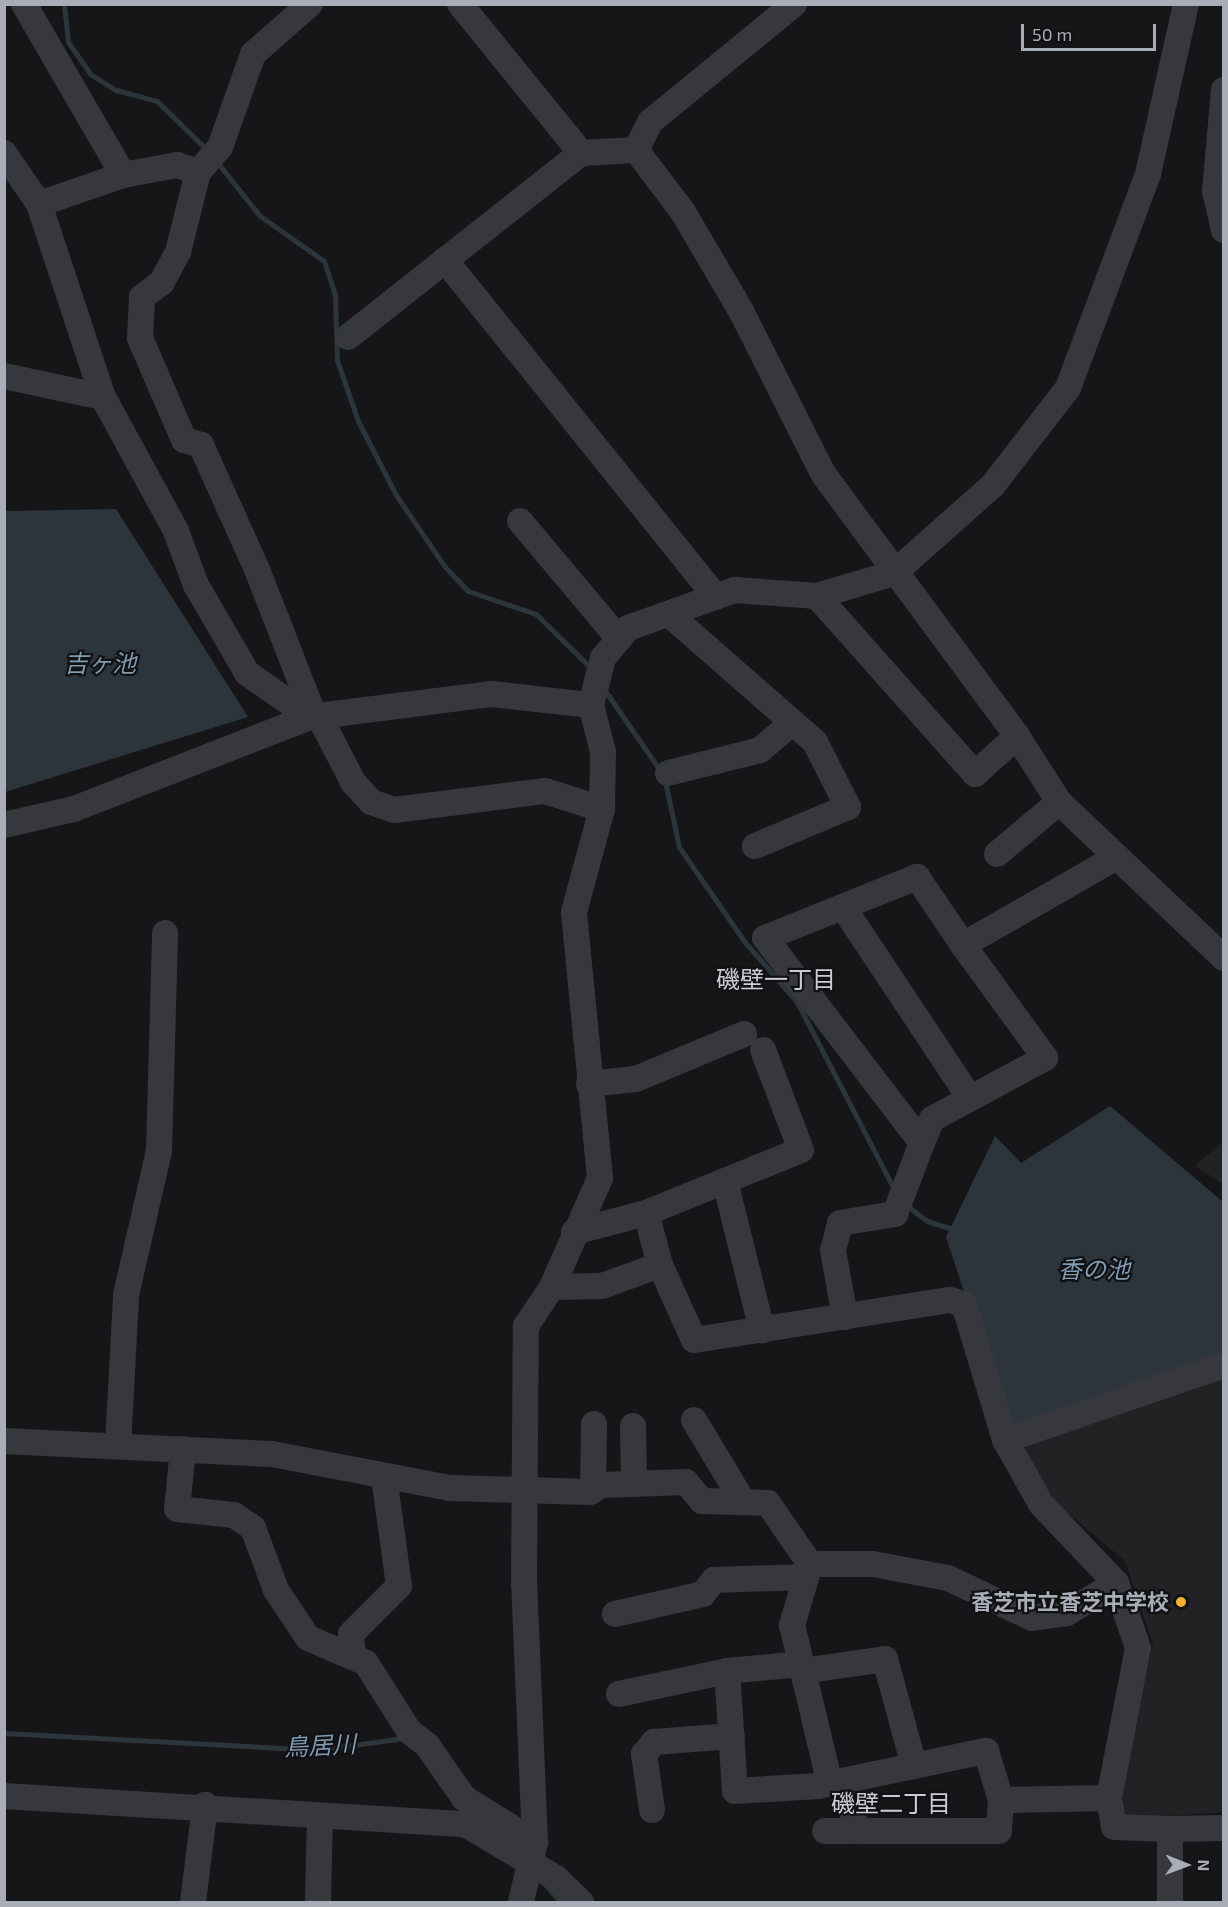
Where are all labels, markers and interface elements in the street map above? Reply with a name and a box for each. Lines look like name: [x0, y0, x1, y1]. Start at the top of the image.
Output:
scale bar: [1024, 12, 1159, 50]
text: 50 m: [1032, 23, 1072, 45]
water label: 吉ヶ池: [64, 649, 136, 677]
district label: 磯壁一丁目: [716, 965, 836, 993]
water label: 香の池: [1058, 1255, 1130, 1283]
place label: 香芝市立香芝中学校: [971, 1589, 1169, 1615]
marker: 香芝市立香芝中学校: [1174, 1595, 1188, 1609]
water label: 鳥居川: [283, 1729, 357, 1761]
district label: 磯壁二丁目: [831, 1789, 951, 1817]
north arrow: [1156, 1835, 1216, 1895]
text: N: [1195, 1859, 1214, 1871]

